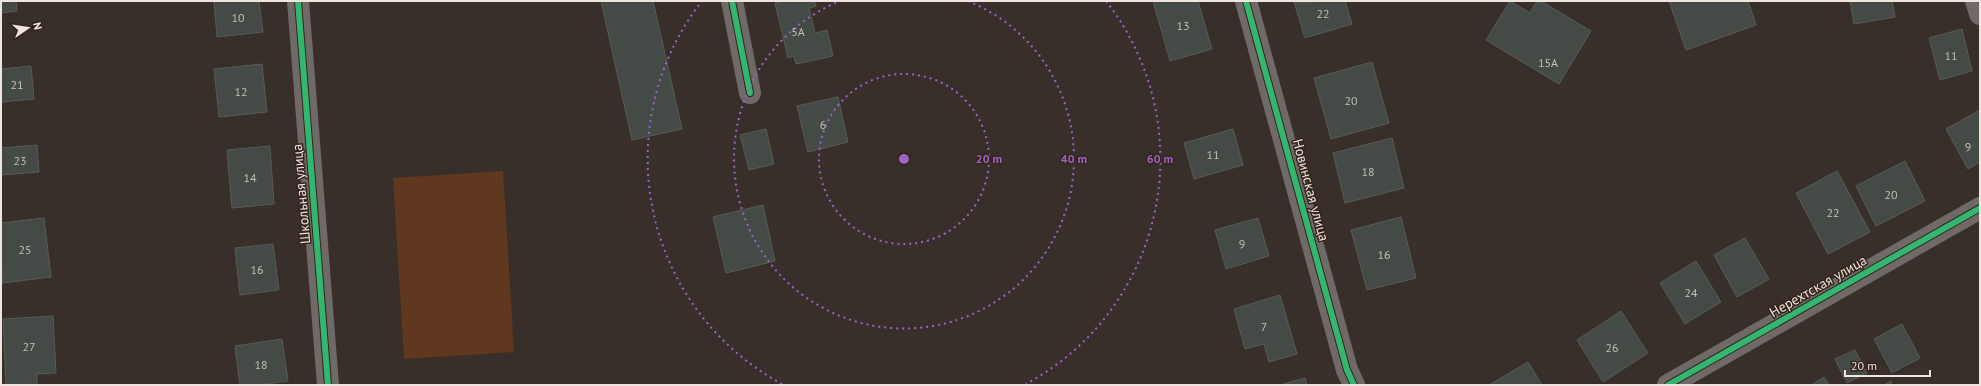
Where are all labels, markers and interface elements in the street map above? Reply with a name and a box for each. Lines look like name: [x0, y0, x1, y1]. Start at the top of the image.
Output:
house number: 22: [1316, 6, 1330, 21]
north arrow: [8, 8, 48, 48]
house number: 10: [231, 10, 245, 25]
house number: 13: [1176, 18, 1190, 33]
text: N: [30, 21, 45, 31]
house number: 5А: [791, 24, 805, 39]
house number: 11: [1944, 48, 1958, 63]
house number: 15А: [1538, 55, 1558, 70]
house number: 21: [10, 77, 24, 92]
house number: 12: [234, 84, 248, 99]
house number: 20: [1344, 93, 1358, 108]
house number: 6: [820, 117, 826, 132]
street label: Новинская улица: [1289, 137, 1333, 243]
house number: 9: [1965, 139, 1971, 154]
street label: Школьная улица: [288, 143, 314, 245]
house number: 11: [1206, 147, 1220, 162]
text: 20 m: [976, 151, 1002, 166]
text: 40 m: [1061, 151, 1087, 166]
text: 60 m: [1147, 151, 1173, 166]
centre of rings: [897, 152, 911, 166]
house number: 23: [13, 153, 27, 168]
house number: 18: [1361, 164, 1375, 179]
house number: 14: [243, 170, 257, 185]
house number: 20: [1884, 187, 1898, 202]
house number: 22: [1826, 205, 1840, 220]
house number: 9: [1239, 236, 1245, 251]
house number: 25: [18, 242, 32, 257]
house number: 16: [1377, 247, 1391, 262]
street label: Нерехтская улица: [1766, 251, 1870, 321]
house number: 16: [250, 262, 264, 277]
house number: 24: [1684, 285, 1698, 300]
house number: 7: [1261, 319, 1267, 334]
house number: 27: [22, 339, 36, 354]
house number: 26: [1605, 340, 1619, 355]
scale bar: [1845, 352, 1930, 378]
house number: 18: [254, 357, 268, 372]
text: 20 m: [1851, 358, 1877, 373]

